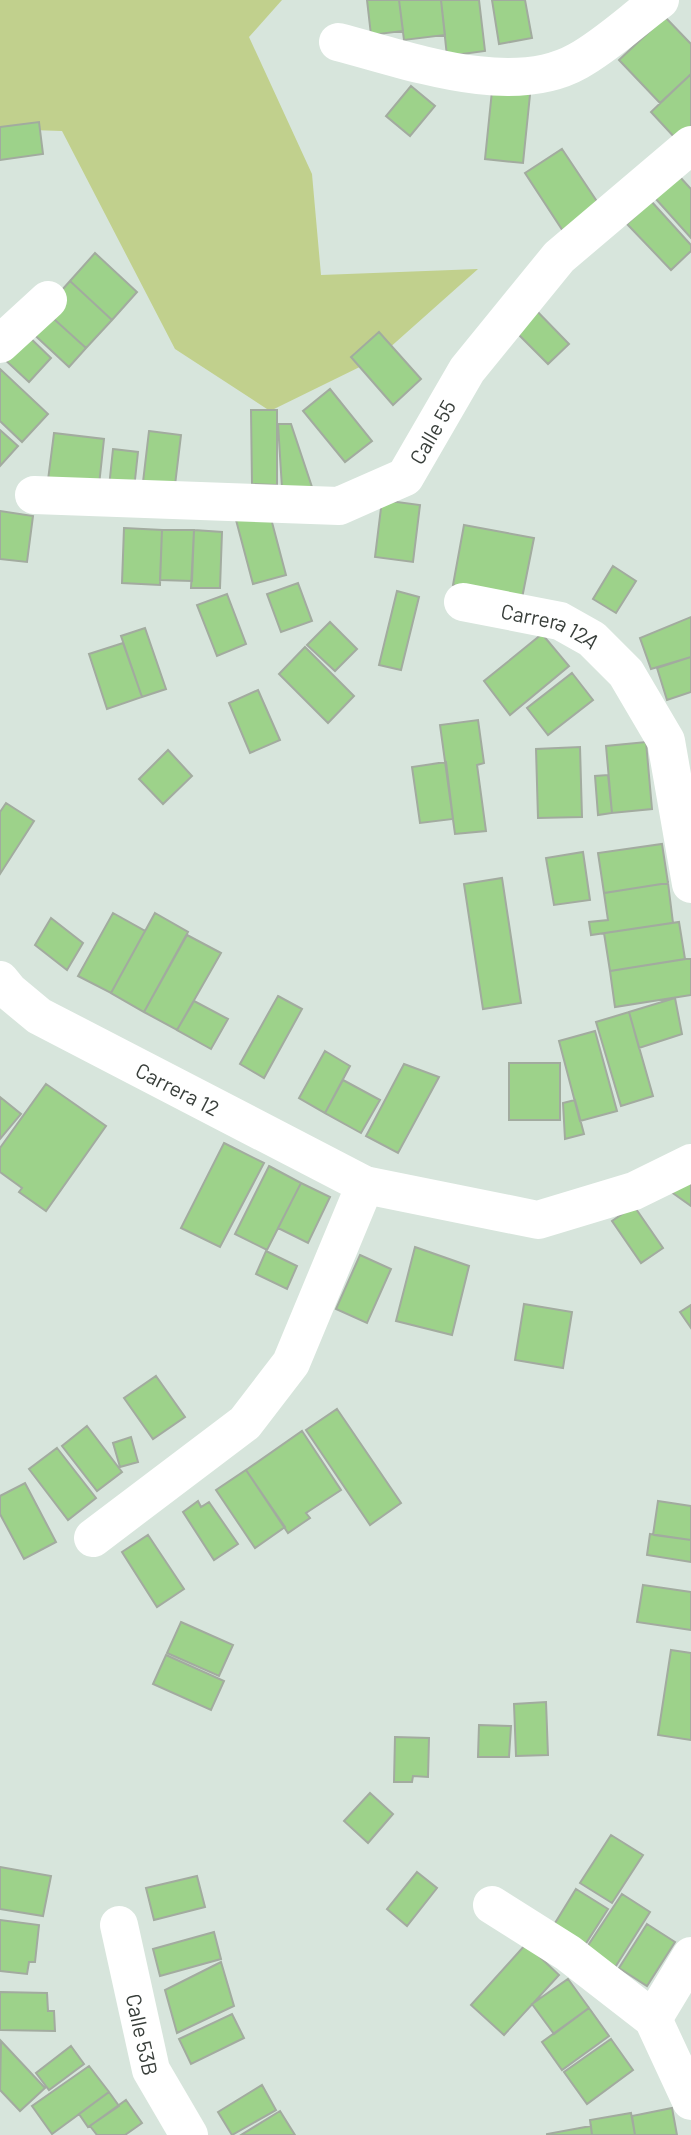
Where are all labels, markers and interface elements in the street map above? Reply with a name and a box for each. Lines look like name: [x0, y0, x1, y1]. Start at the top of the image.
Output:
street label: Calle 55: [403, 395, 460, 468]
street label: Carrera 12A: [499, 597, 606, 653]
street label: Carrera 12: [132, 1056, 224, 1120]
street label: Calle 53B: [122, 1991, 164, 2078]

